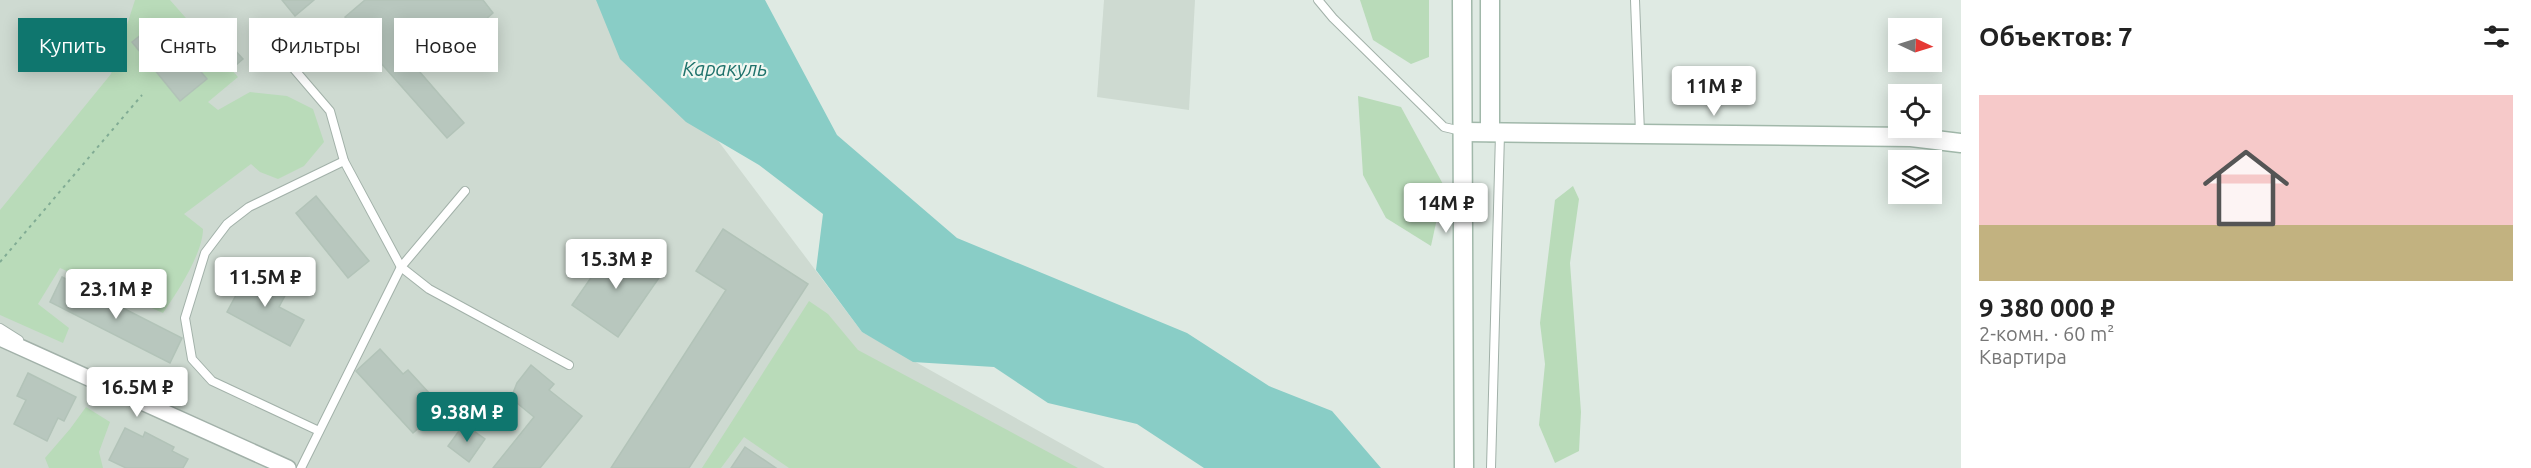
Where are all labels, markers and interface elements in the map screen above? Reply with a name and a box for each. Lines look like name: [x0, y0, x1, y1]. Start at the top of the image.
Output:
chip: Купить: [18, 18, 127, 72]
chip: Снять: [139, 18, 237, 72]
chip: Фильтры: [249, 18, 382, 72]
chip: Новое: [394, 18, 498, 72]
north arrow: [1888, 18, 1942, 72]
map controls: [1888, 18, 1942, 204]
icon: filters: [2480, 20, 2513, 53]
text: Объектов: 7: [1979, 22, 2133, 51]
water label: Каракуль: [683, 57, 767, 80]
pin: 11M ₽: [1672, 66, 1756, 117]
text: 11M ₽: [1686, 74, 1742, 97]
button: locate: [1888, 84, 1942, 138]
icon: home: [2192, 134, 2300, 242]
button: layers: [1888, 150, 1942, 204]
pin: 14M ₽: [1404, 183, 1488, 234]
text: 14M ₽: [1418, 191, 1474, 214]
pin: 15.3M ₽: [561, 239, 671, 290]
text: 15.3M ₽: [580, 247, 652, 270]
pin: 11.5M ₽: [210, 257, 320, 308]
text: 11.5M ₽: [229, 265, 301, 288]
pin: 23.1M ₽: [61, 269, 171, 320]
text: 23.1M ₽: [80, 277, 152, 300]
text: 9 380 000 ₽: [1979, 293, 2115, 322]
text: 2-комн. · 60 m²: [1979, 322, 2114, 345]
text: Квартира: [1979, 345, 2067, 368]
pin: 16.5M ₽: [82, 367, 192, 418]
text: 16.5M ₽: [101, 375, 173, 398]
pin: 9.38M ₽: [412, 392, 522, 443]
text: 9.38M ₽: [431, 400, 503, 423]

